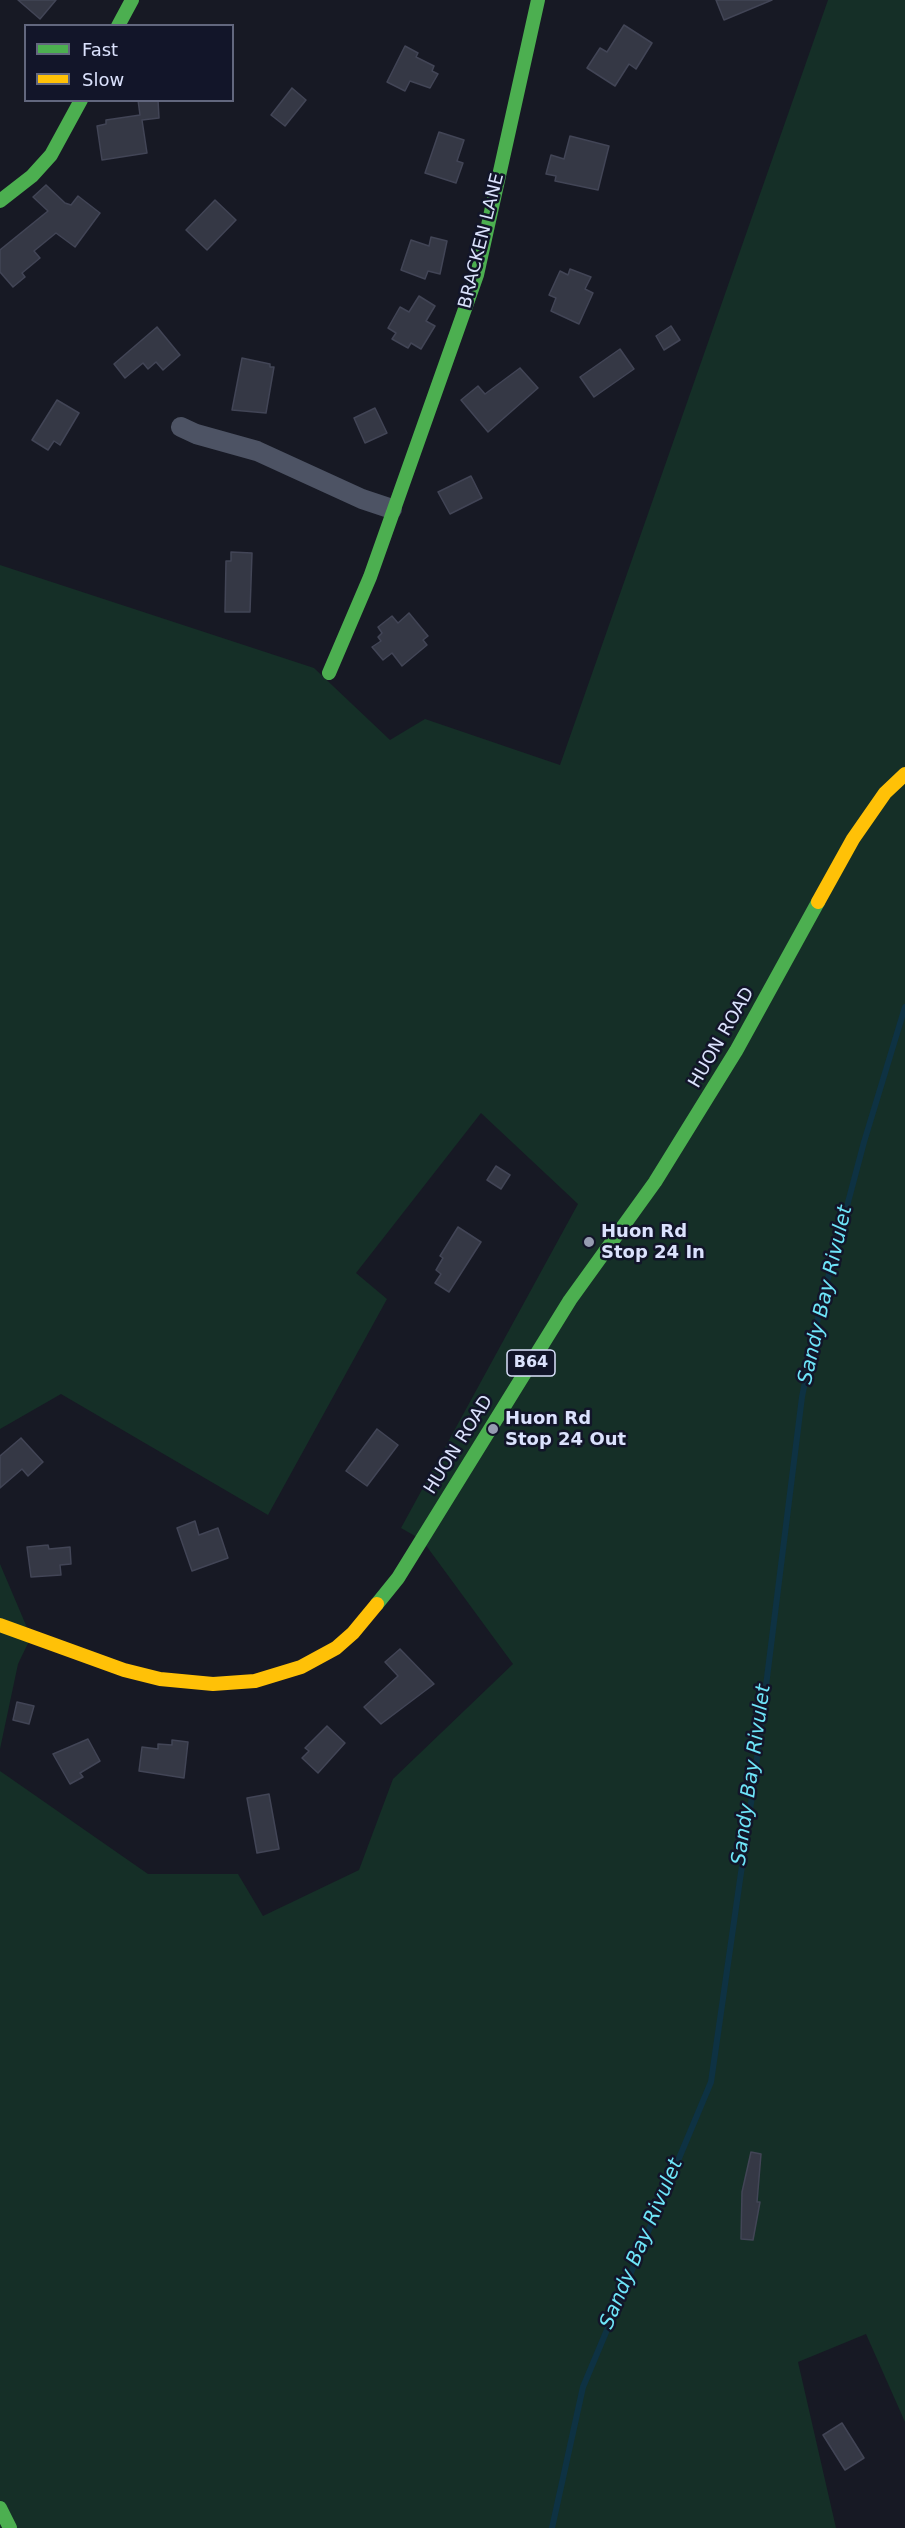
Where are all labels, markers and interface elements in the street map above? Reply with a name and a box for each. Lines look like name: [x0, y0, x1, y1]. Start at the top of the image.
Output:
legend: [24, 24, 234, 102]
text: Fast: [82, 39, 118, 60]
text: Slow: [82, 69, 124, 90]
street label: BRACKEN LANE: [455, 171, 509, 311]
street label: HUON ROAD: [684, 984, 760, 1092]
water label: Sandy Bay Rivulet: [794, 1203, 858, 1387]
place label: Huon Rd Stop 24 In: [601, 1221, 705, 1264]
marker: Huon Rd Stop 24 In: [582, 1235, 596, 1249]
road number: B64: [507, 1350, 555, 1376]
street label: HUON ROAD: [420, 1392, 498, 1498]
place label: Huon Rd Stop 24 Out: [505, 1408, 626, 1450]
marker: Huon Rd Stop 24 Out: [486, 1422, 500, 1436]
water label: Sandy Bay Rivulet: [727, 1683, 777, 1867]
water label: Sandy Bay Rivulet: [595, 2155, 689, 2333]

